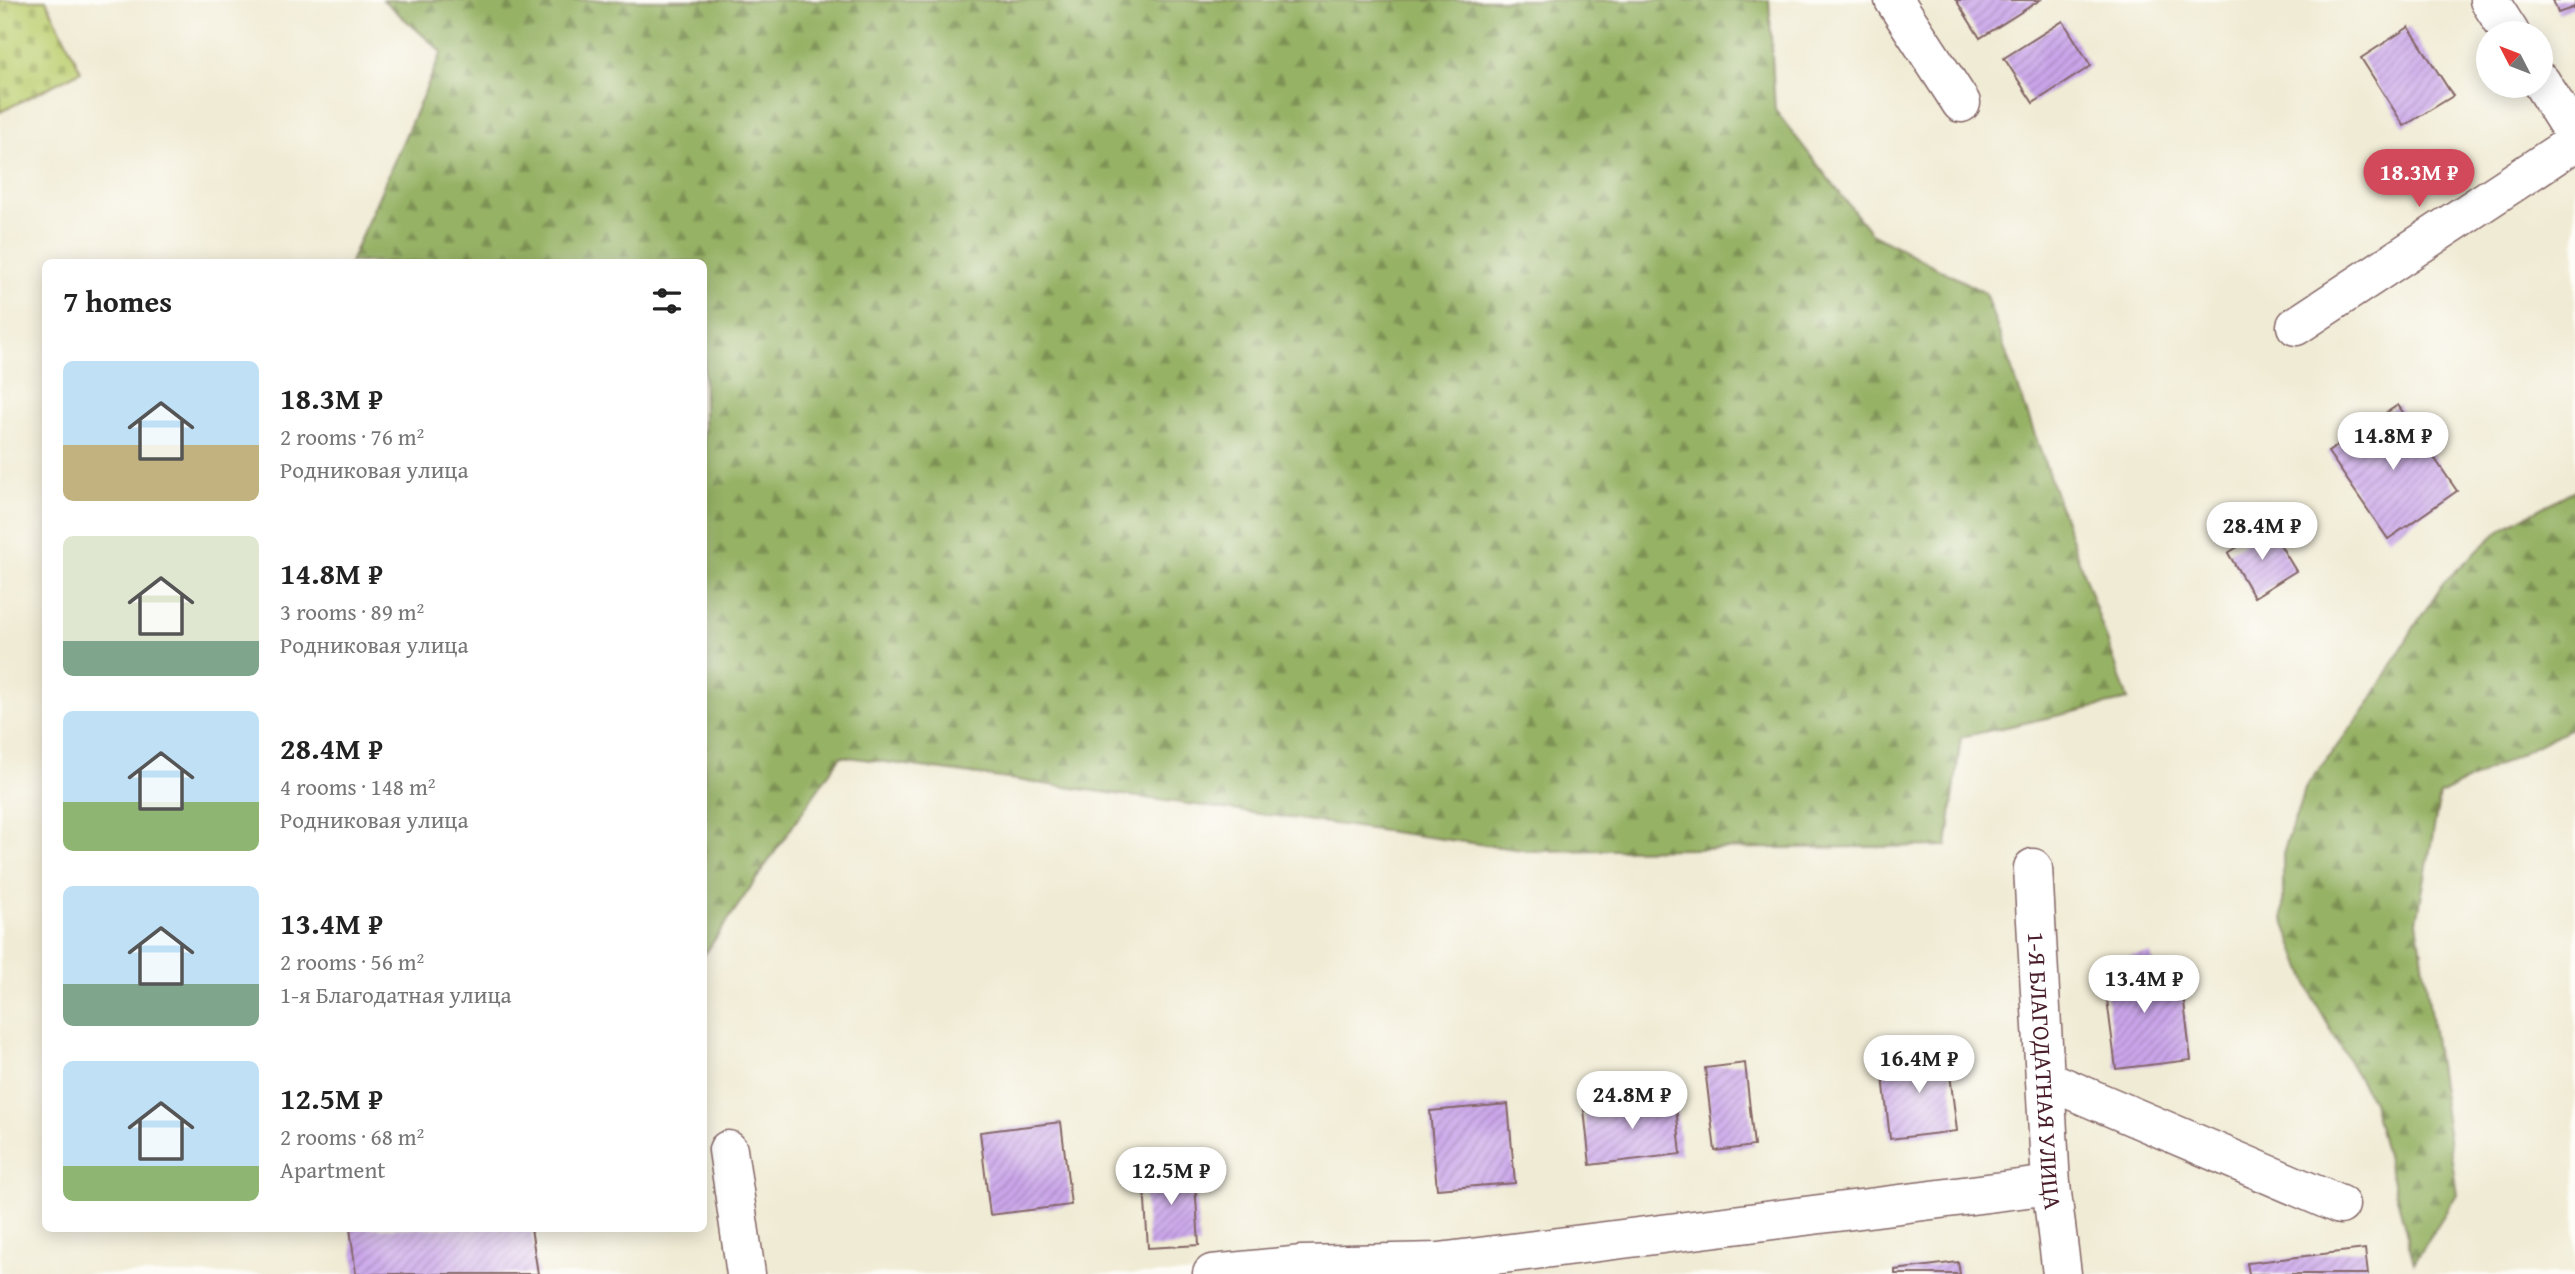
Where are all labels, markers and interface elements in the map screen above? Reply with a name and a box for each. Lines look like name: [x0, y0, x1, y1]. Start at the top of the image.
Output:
north arrow: [2476, 21, 2553, 98]
map controls: [2476, 21, 2553, 98]
pin: 18.3M ₽: [2354, 150, 2484, 209]
text: 18.3M ₽: [2379, 155, 2459, 188]
text: 7 homes: [63, 279, 172, 323]
icon: filters: [648, 282, 686, 320]
text: 18.3M ₽: [280, 376, 383, 420]
icon: home: [119, 389, 203, 473]
pin: 14.8M ₽: [2328, 412, 2458, 472]
text: 14.8M ₽: [2353, 418, 2433, 451]
text: 2 rooms · 76 m²: [280, 420, 424, 453]
text: Родниковая улица: [280, 453, 468, 486]
pin: 28.4M ₽: [2197, 503, 2327, 562]
text: 28.4M ₽: [2222, 508, 2302, 541]
text: 14.8M ₽: [280, 551, 383, 595]
icon: home: [119, 564, 203, 648]
text: 3 rooms · 89 m²: [280, 595, 424, 628]
text: Родниковая улица: [280, 628, 468, 661]
text: 28.4M ₽: [280, 726, 383, 770]
icon: home: [119, 739, 203, 823]
text: 4 rooms · 148 m²: [280, 770, 435, 803]
text: Родниковая улица: [280, 803, 468, 836]
text: 13.4M ₽: [280, 901, 383, 945]
icon: home: [119, 914, 203, 998]
street label: 1-Я БЛАГОДАТНАЯ УЛИЦА: [2019, 931, 2071, 1212]
text: 2 rooms · 56 m²: [280, 945, 424, 978]
pin: 13.4M ₽: [2079, 956, 2209, 1015]
text: 13.4M ₽: [2104, 961, 2184, 994]
text: 1-я Благодатная улица: [280, 978, 511, 1011]
pin: 16.4M ₽: [1854, 1036, 1984, 1095]
text: 16.4M ₽: [1879, 1041, 1959, 1074]
pin: 24.8M ₽: [1567, 1072, 1697, 1131]
text: 12.5M ₽: [280, 1076, 383, 1120]
text: 24.8M ₽: [1592, 1077, 1672, 1110]
icon: home: [119, 1089, 203, 1173]
text: 2 rooms · 68 m²: [280, 1120, 424, 1153]
pin: 12.5M ₽: [1106, 1148, 1236, 1207]
text: Apartment: [280, 1153, 385, 1186]
text: 12.5M ₽: [1131, 1153, 1211, 1186]

